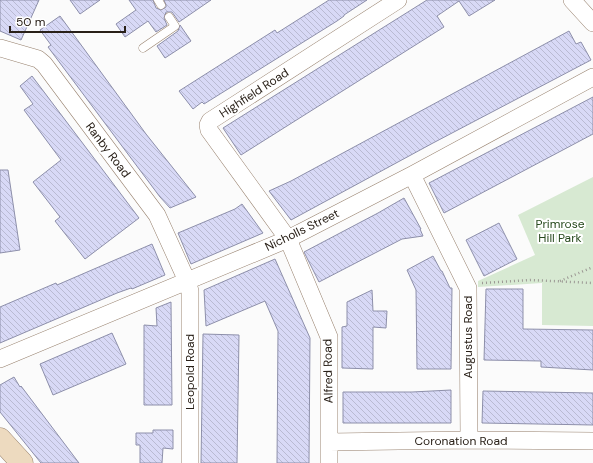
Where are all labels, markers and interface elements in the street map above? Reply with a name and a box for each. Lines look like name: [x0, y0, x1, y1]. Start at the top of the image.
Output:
scale bar: [10, 8, 125, 34]
text: 50 m: [16, 14, 45, 30]
street label: Highfield Road: [216, 65, 292, 121]
street label: Ranby Road: [82, 119, 134, 181]
street label: Nicholls Street: [262, 205, 342, 255]
park label: Primrose Hill Park: [535, 216, 585, 246]
street label: Augustus Road: [460, 296, 476, 378]
street label: Leopold Road: [182, 334, 198, 410]
street label: Alfred Road: [319, 339, 337, 403]
street label: Coronation Road: [414, 433, 508, 449]

